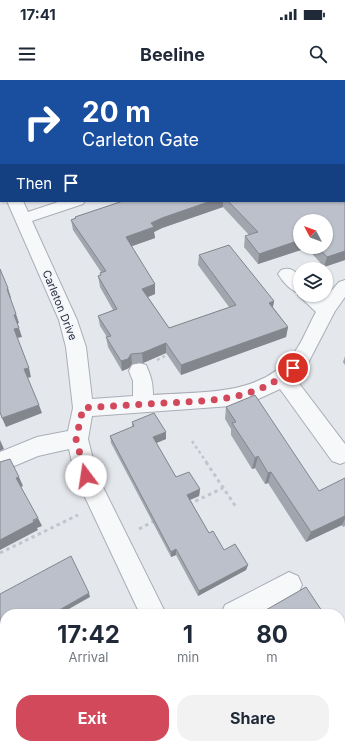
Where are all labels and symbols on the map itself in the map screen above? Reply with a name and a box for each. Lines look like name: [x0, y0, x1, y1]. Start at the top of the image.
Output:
north arrow: [293, 214, 333, 254]
street label: Carleton Drive: [40, 268, 80, 342]
pin: [276, 351, 310, 385]
position arrow: [65, 455, 107, 497]

